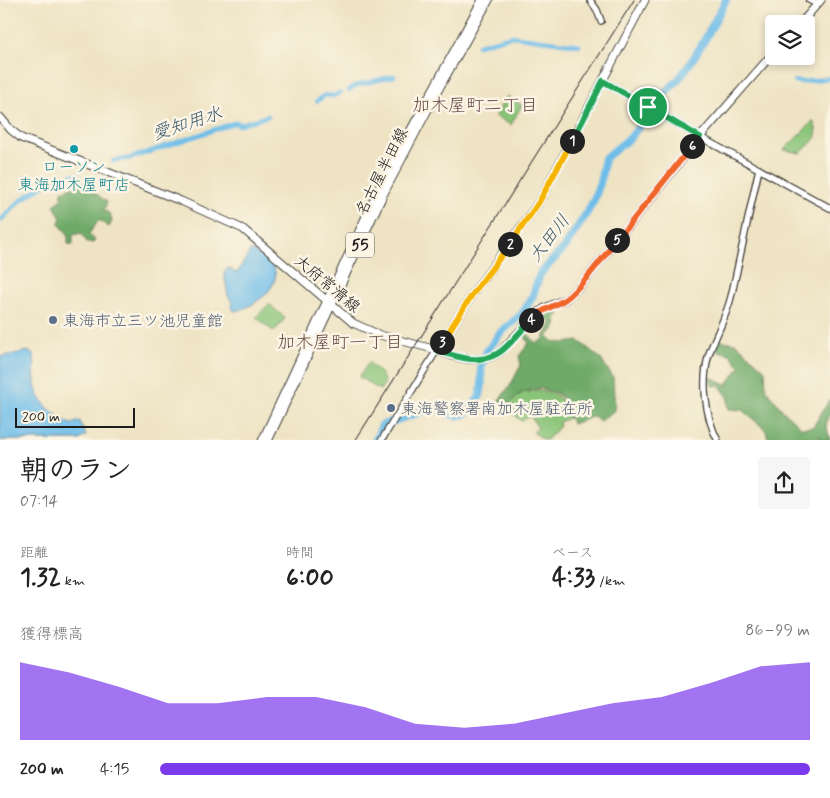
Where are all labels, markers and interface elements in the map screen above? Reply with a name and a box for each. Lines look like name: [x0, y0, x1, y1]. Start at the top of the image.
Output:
map controls: [765, 15, 815, 65]
button: layers: [765, 15, 815, 65]
pin: [627, 86, 669, 128]
icon: arrive: [634, 93, 662, 121]
district label: 加木屋町二丁目: [412, 94, 538, 118]
water label: 愛知用水: [149, 101, 225, 146]
street label: 名古屋半田線: [351, 124, 413, 219]
pin: 1: [560, 128, 584, 154]
text: 1: [569, 132, 576, 150]
pin: 6: [680, 134, 704, 158]
text: 6: [689, 137, 696, 155]
marker: ローソン 東海加木屋町店: [68, 143, 80, 155]
place label: ローソン 東海加木屋町店: [18, 157, 130, 196]
water label: 大田川: [524, 210, 576, 267]
pin: 5: [604, 228, 630, 252]
text: 5: [613, 231, 622, 249]
road number: 55: [346, 232, 374, 258]
pin: 2: [498, 232, 522, 256]
text: 2: [507, 235, 514, 253]
street label: 大府常滑線: [290, 250, 364, 318]
pin: 4: [518, 308, 544, 332]
place label: 東海市立三ツ池児童館: [63, 311, 223, 332]
text: 4: [527, 311, 536, 329]
marker: 東海市立三ツ池児童館: [47, 314, 59, 326]
pin: 3: [430, 330, 454, 354]
district label: 加木屋町一丁目: [277, 331, 403, 355]
text: 3: [439, 333, 446, 351]
place label: 東海警察署南加木屋駐在所: [401, 399, 593, 420]
marker: 東海警察署南加木屋駐在所: [385, 402, 397, 414]
scale bar: [15, 406, 135, 429]
text: 200 m: [22, 408, 60, 426]
text: 朝のラン: [20, 453, 132, 490]
button: share: [758, 457, 810, 509]
text: 07:14: [20, 491, 58, 512]
text: 距離: [20, 544, 48, 562]
text: 時間: [286, 544, 314, 562]
text: ペース: [552, 544, 593, 562]
text: 1.32: [20, 562, 61, 595]
text: 6:00: [286, 562, 334, 595]
text: 4:33: [552, 562, 595, 595]
text: km: [61, 572, 85, 590]
text: /km: [595, 572, 625, 590]
text: 86–99 m: [745, 620, 810, 641]
text: 獲得標高: [20, 624, 84, 645]
text: 200 m: [20, 759, 64, 780]
text: 4:15: [100, 759, 129, 780]

